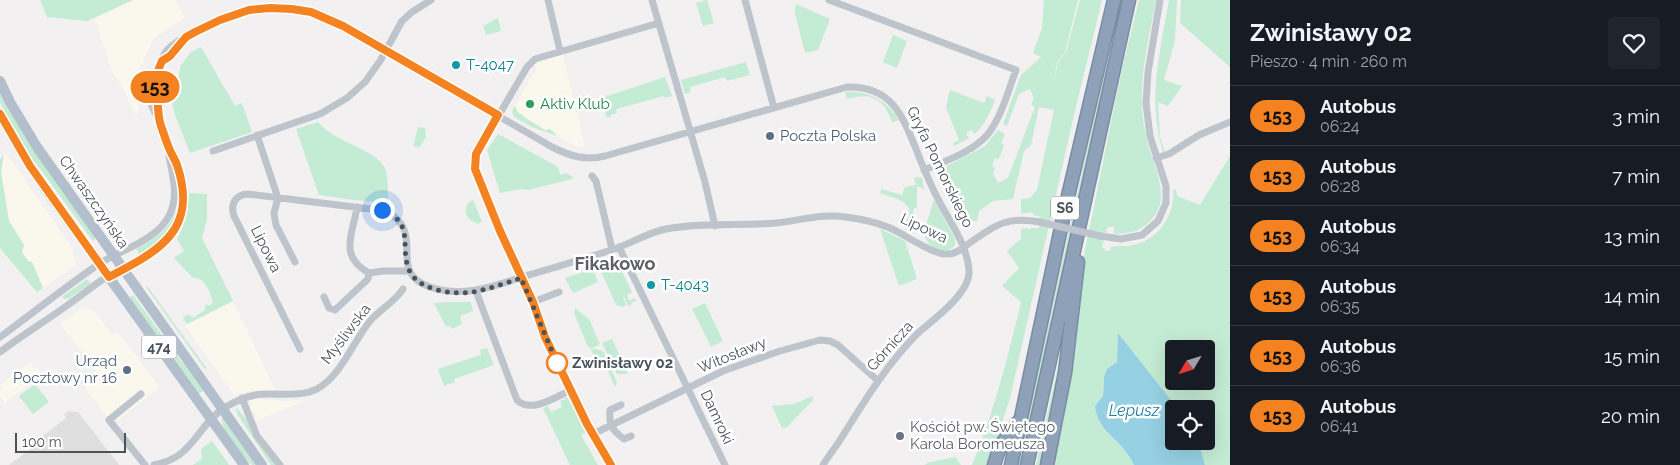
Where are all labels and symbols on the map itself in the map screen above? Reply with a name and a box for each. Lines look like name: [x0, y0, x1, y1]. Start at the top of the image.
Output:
place label: T-4047: [466, 56, 514, 74]
marker: T-4047: [450, 59, 462, 71]
line badge: 153: [126, 71, 184, 103]
place label: Aktiv Klub: [540, 95, 610, 113]
marker: Aktiv Klub: [524, 98, 536, 110]
street label: Gryfa Pomorskiego: [903, 103, 977, 231]
place label: Poczta Polska: [780, 127, 876, 145]
marker: Poczta Polska: [764, 130, 776, 142]
street label: Chwaszczyńska: [55, 152, 133, 252]
road number: S6: [1051, 197, 1079, 220]
your location: [370, 198, 395, 223]
street label: Lipowa: [897, 209, 951, 247]
street label: Lipowa: [247, 223, 285, 275]
district label: Fikakowo: [574, 253, 656, 274]
place label: T-4043: [661, 276, 709, 294]
marker: T-4043: [645, 279, 657, 291]
street label: Myśliwska: [317, 300, 375, 368]
street label: Górnicza: [863, 317, 917, 375]
street label: Witosławy: [695, 333, 769, 377]
road number: 474: [142, 336, 176, 358]
north arrow: [1165, 340, 1215, 390]
place label: Urząd Pocztowy nr 16: [13, 352, 117, 387]
marker: Zwinisławy 02: [546, 352, 568, 374]
place label: Zwinisławy 02: [572, 354, 673, 372]
marker: Urząd Pocztowy nr 16: [121, 364, 133, 376]
street label: Damroki: [697, 387, 737, 447]
water label: Lepusz: [1109, 401, 1160, 420]
place label: Kościół pw. Świętego Karola Boromeusza: [910, 418, 1055, 453]
scale bar: [15, 430, 126, 453]
marker: Kościół pw. Świętego Karola Boromeusza: [894, 430, 906, 442]

